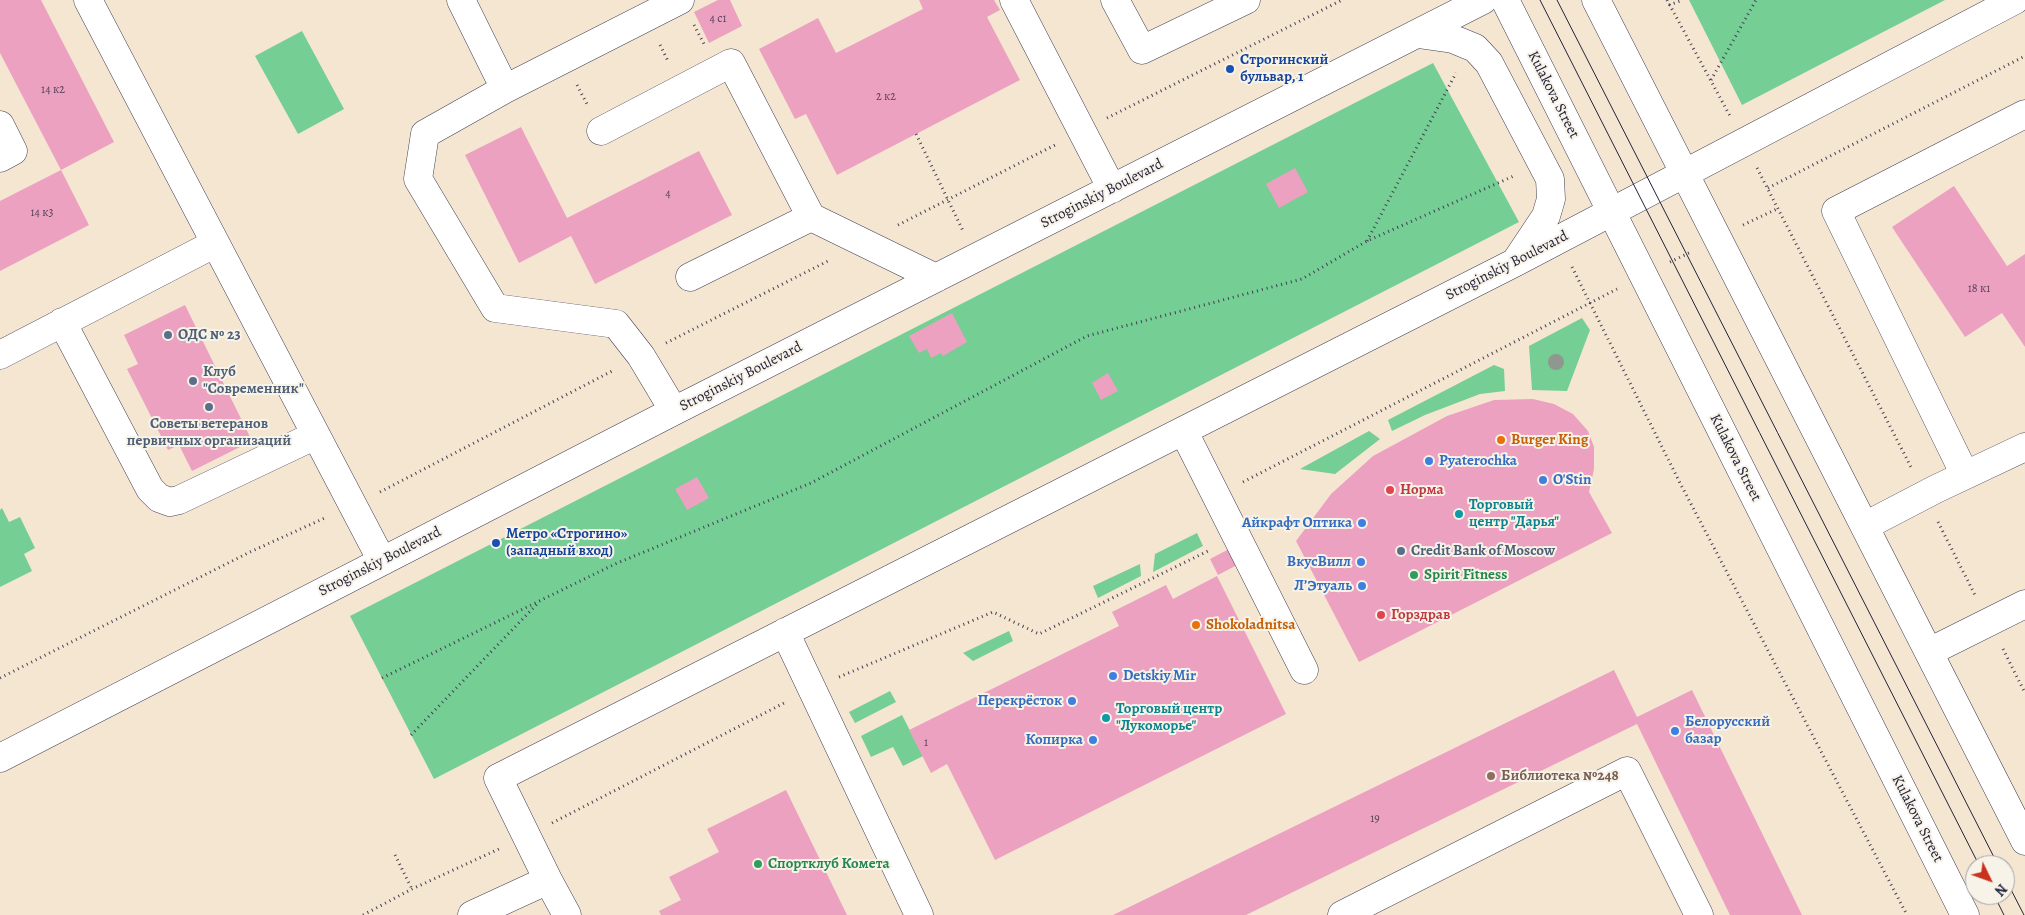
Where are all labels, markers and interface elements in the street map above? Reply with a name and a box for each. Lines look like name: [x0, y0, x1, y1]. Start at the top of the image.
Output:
house number: 4 с1: [709, 12, 727, 26]
street label: Kulakova Street: [1523, 48, 1583, 142]
place label: Строгинский бульвар, 1: [1240, 51, 1328, 86]
marker: Строгинский бульвар, 1: [1224, 63, 1236, 75]
house number: 14 к2: [41, 83, 65, 97]
house number: 2 к2: [876, 90, 896, 104]
street label: Stroginskiy Boulevard: [1038, 155, 1166, 233]
house number: 4: [665, 187, 671, 201]
house number: 14 к3: [30, 206, 54, 220]
street label: Stroginskiy Boulevard: [1443, 227, 1571, 305]
house number: 18 к1: [1968, 282, 1990, 296]
place label: ОДС № 23: [178, 326, 241, 344]
marker: ОДС № 23: [162, 329, 174, 341]
street label: Stroginskiy Boulevard: [677, 338, 805, 416]
place label: Клуб "Современник": [203, 363, 304, 398]
marker: Клуб "Современник": [187, 375, 199, 387]
marker: Советы ветеранов первичных организаций: [203, 401, 215, 413]
street label: Kulakova Street: [1705, 411, 1765, 505]
place label: Советы ветеранов первичных организаций: [127, 415, 291, 450]
place label: Burger King: [1511, 431, 1588, 449]
marker: Burger King: [1495, 434, 1507, 446]
place label: Pyaterochka: [1439, 452, 1517, 470]
marker: Pyaterochka: [1423, 455, 1435, 467]
place label: O'Stin: [1553, 471, 1591, 489]
marker: O'Stin: [1537, 474, 1549, 486]
place label: Норма: [1400, 481, 1444, 499]
marker: Норма: [1384, 484, 1396, 496]
place label: Торговый центр "Дарья": [1469, 496, 1559, 531]
marker: Торговый центр "Дарья": [1453, 508, 1465, 520]
place label: Айкрафт Оптика: [1242, 514, 1352, 532]
marker: Айкрафт Оптика: [1356, 517, 1368, 529]
street label: Stroginskiy Boulevard: [316, 523, 444, 601]
place label: Метро «Строгино» (западный вход): [506, 525, 627, 560]
marker: Метро «Строгино» (западный вход): [490, 537, 502, 549]
place label: Credit Bank of Moscow: [1411, 542, 1555, 560]
marker: Credit Bank of Moscow: [1395, 545, 1407, 557]
place label: ВкусВилл: [1287, 553, 1351, 571]
marker: ВкусВилл: [1355, 556, 1367, 568]
place label: Spirit Fitness: [1424, 566, 1507, 584]
marker: Spirit Fitness: [1408, 569, 1420, 581]
place label: Л’Этуаль: [1294, 577, 1352, 595]
marker: Л’Этуаль: [1356, 580, 1368, 592]
place label: Горздрав: [1391, 606, 1450, 624]
marker: Горздрав: [1375, 609, 1387, 621]
place label: Shokoladnitsa: [1206, 616, 1296, 634]
marker: Shokoladnitsa: [1190, 619, 1202, 631]
place label: Detskiy Mir: [1123, 667, 1196, 685]
marker: Detskiy Mir: [1107, 670, 1119, 682]
place label: Перекрёсток: [978, 692, 1062, 710]
marker: Перекрёсток: [1066, 695, 1078, 707]
place label: Торговый центр "Лукоморье": [1116, 700, 1222, 735]
marker: Торговый центр "Лукоморье": [1100, 712, 1112, 724]
place label: Белорусский базар: [1685, 713, 1770, 748]
marker: Белорусский базар: [1669, 725, 1681, 737]
place label: Копирка: [1025, 731, 1083, 749]
marker: Копирка: [1087, 734, 1099, 746]
house number: 1: [924, 736, 928, 750]
place label: Библиотека №248: [1501, 767, 1619, 785]
marker: Библиотека №248: [1485, 770, 1497, 782]
street label: Kulakova Street: [1887, 772, 1947, 866]
house number: 19: [1370, 812, 1380, 826]
place label: Спортклуб Комета: [768, 855, 890, 873]
north arrow: [1965, 855, 2015, 905]
marker: Спортклуб Комета: [752, 858, 764, 870]
text: N: [1990, 880, 2011, 900]

